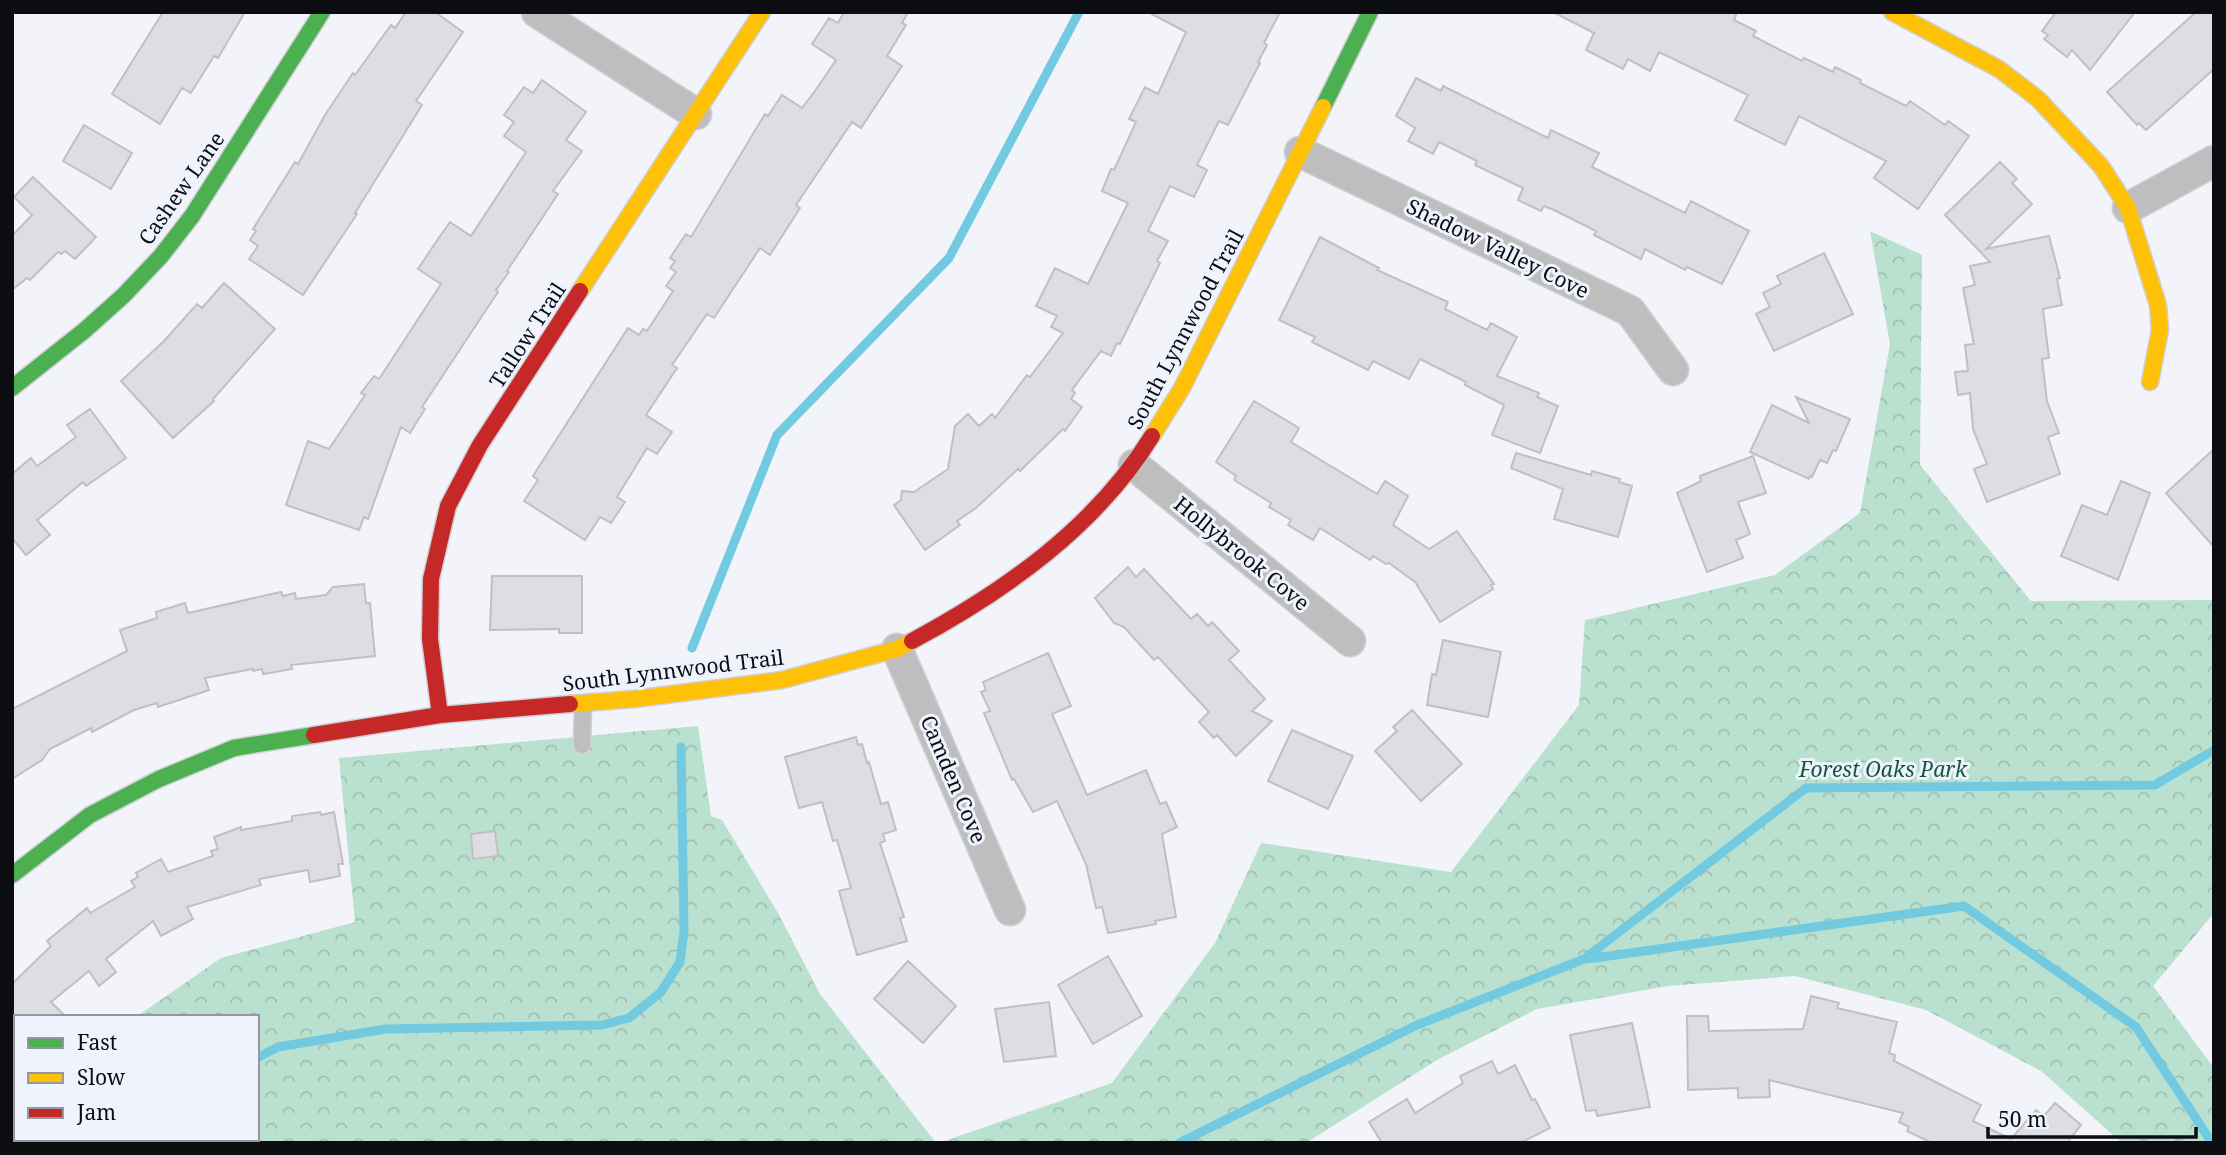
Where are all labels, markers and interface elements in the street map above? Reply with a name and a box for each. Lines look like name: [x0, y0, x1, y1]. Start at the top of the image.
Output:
street label: Cashew Lane: [132, 126, 230, 250]
street label: Shadow Valley Cove: [1402, 192, 1594, 304]
street label: South Lynnwood Trail: [1120, 224, 1250, 434]
street label: Tallow Trail: [483, 277, 572, 393]
street label: Hollybrook Cove: [1168, 490, 1316, 616]
street label: South Lynnwood Trail: [561, 642, 786, 697]
street label: Camden Cove: [915, 711, 993, 847]
park label: Forest Oaks Park: [1798, 755, 1968, 783]
legend: [14, 1015, 259, 1141]
text: Fast: [77, 1028, 117, 1056]
text: Slow: [77, 1063, 126, 1091]
scale bar: [1988, 1096, 2196, 1140]
text: Jam: [76, 1098, 116, 1126]
text: 50 m: [1998, 1105, 2047, 1133]

